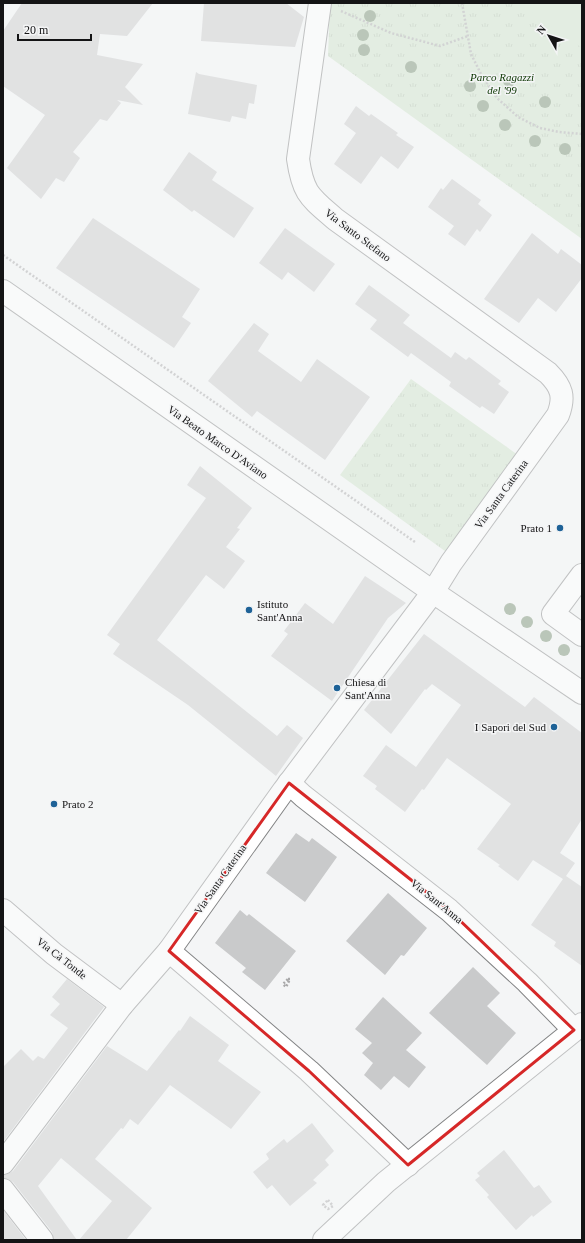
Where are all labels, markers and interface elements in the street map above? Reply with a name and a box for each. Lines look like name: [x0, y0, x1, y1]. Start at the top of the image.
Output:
scale bar: [18, 16, 91, 42]
north arrow: [529, 16, 569, 56]
text: 20 m: [24, 23, 49, 37]
text: N: [534, 23, 548, 37]
park label: Parco Ragazzi del '99: [469, 71, 534, 96]
street label: Via Santo Stefano: [323, 206, 394, 264]
street label: Via Beato Marco D'Aviano: [166, 403, 271, 481]
street label: Via Santa Caterina: [472, 457, 530, 531]
place label: Prato 1: [521, 522, 552, 534]
marker: Prato 1: [555, 523, 565, 533]
place label: Istituto Sant'Anna: [257, 598, 302, 623]
marker: Istituto Sant'Anna: [244, 605, 254, 615]
place label: Chiesa di Sant'Anna: [345, 676, 390, 701]
marker: Chiesa di Sant'Anna: [332, 683, 342, 693]
place label: I Sapori del Sud: [475, 721, 546, 733]
marker: I Sapori del Sud: [549, 722, 559, 732]
place label: Prato 2: [62, 798, 93, 810]
marker: Prato 2: [49, 799, 59, 809]
street label: Via Santa Caterina: [191, 842, 249, 916]
street label: Via Sant'Anna: [409, 876, 465, 926]
street label: Via Cà Tonde: [35, 935, 89, 981]

